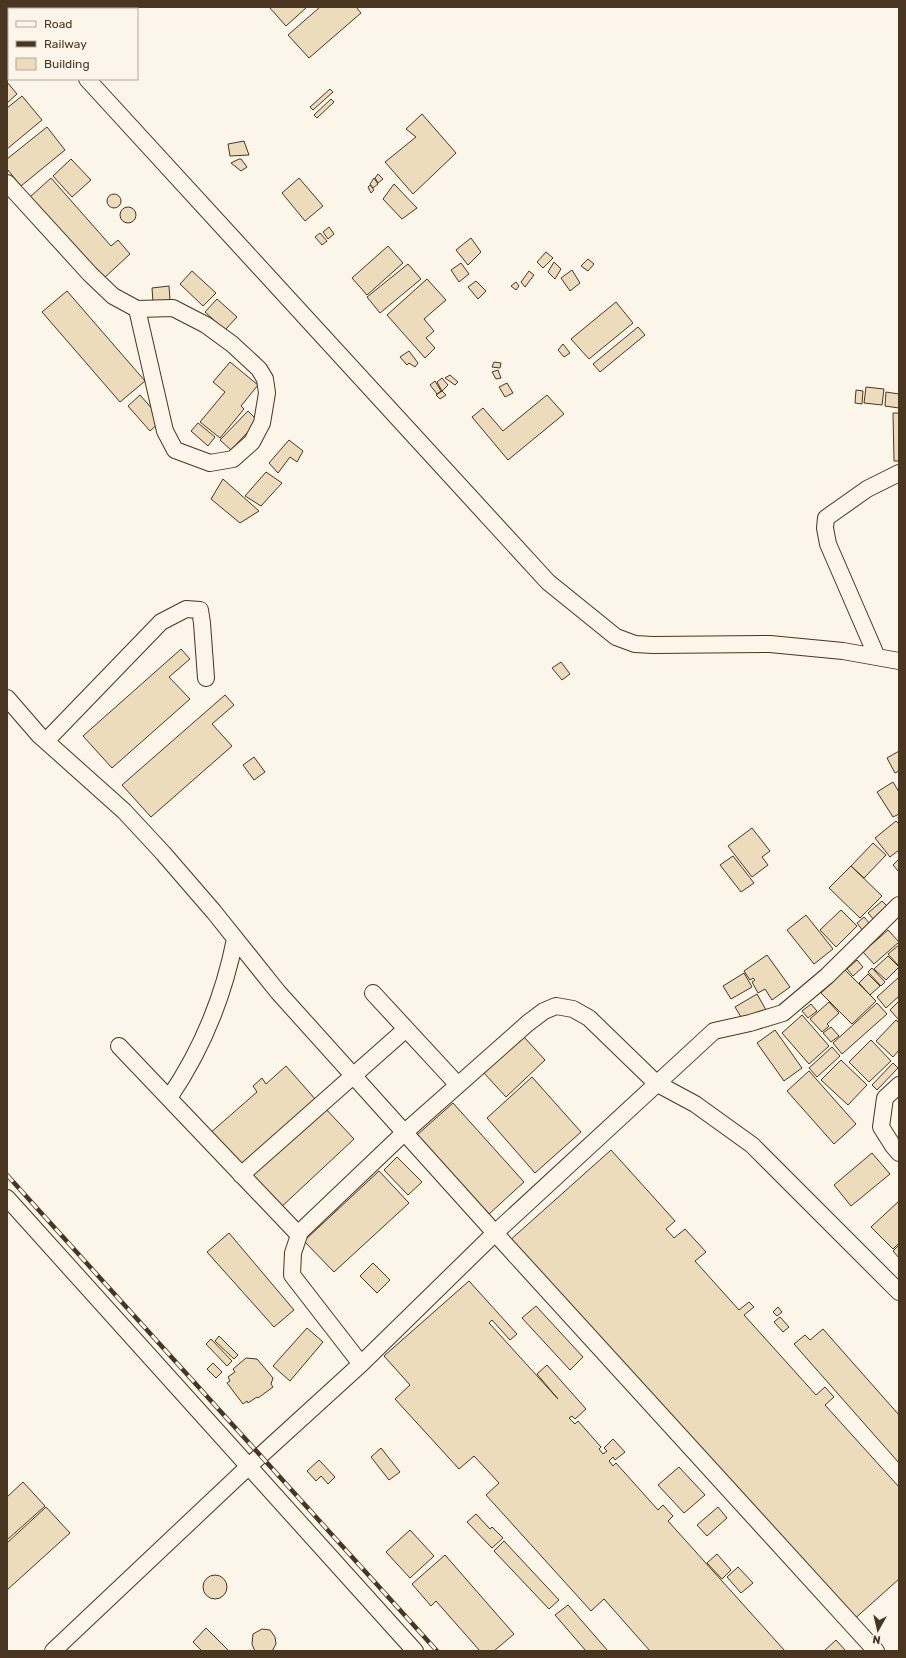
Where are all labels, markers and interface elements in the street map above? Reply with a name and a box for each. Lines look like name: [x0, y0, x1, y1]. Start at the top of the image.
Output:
legend: [8, 8, 138, 80]
text: Road: [44, 17, 72, 31]
text: Railway: [44, 37, 87, 51]
text: Building: [44, 57, 90, 71]
north arrow: [858, 1610, 898, 1650]
text: N: [872, 1632, 882, 1646]

